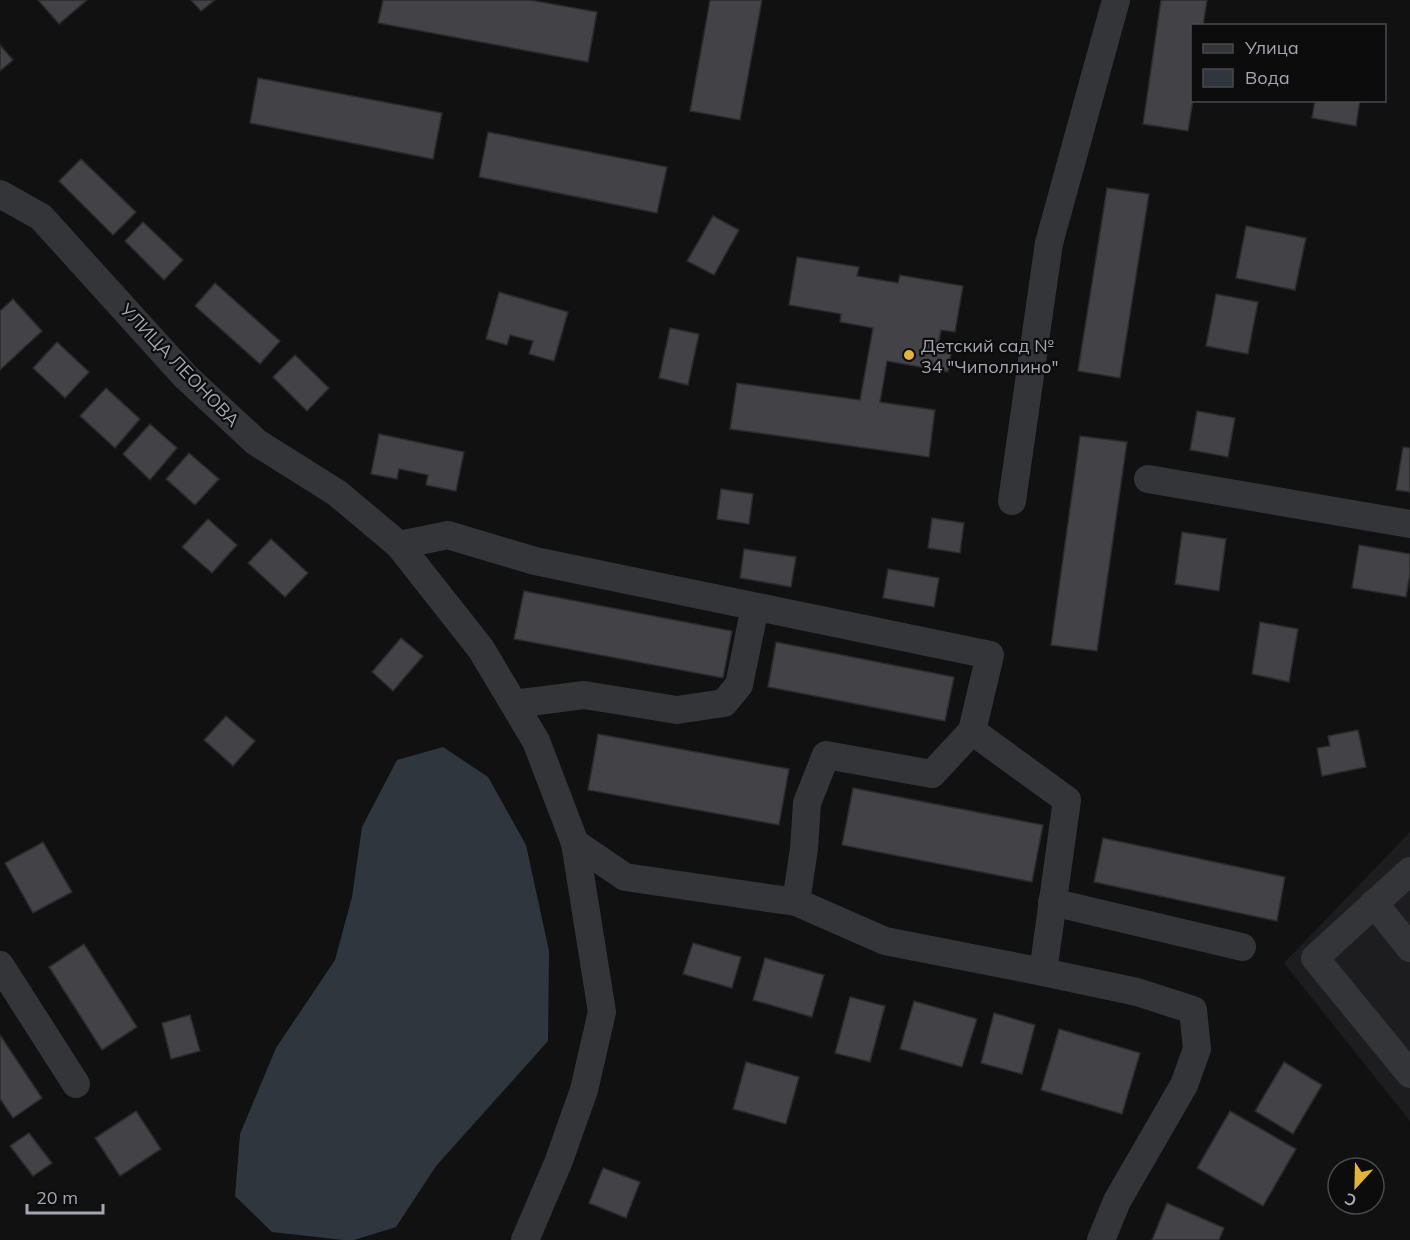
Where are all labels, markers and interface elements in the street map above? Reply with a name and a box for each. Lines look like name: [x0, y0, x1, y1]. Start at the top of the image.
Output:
legend: [1191, 24, 1386, 102]
text: Улица: [1244, 36, 1299, 59]
text: Вода: [1245, 66, 1290, 89]
street label: УЛИЦА ЛЕОНОВА: [115, 298, 245, 431]
place label: Детский сад № 34 "Чиполлино": [921, 334, 1059, 378]
marker: Детский сад № 34 "Чиполлино": [902, 348, 916, 362]
north arrow: [1326, 1156, 1386, 1216]
scale bar: [27, 1177, 104, 1215]
text: 20 m: [36, 1186, 78, 1209]
text: С: [1342, 1189, 1359, 1211]

